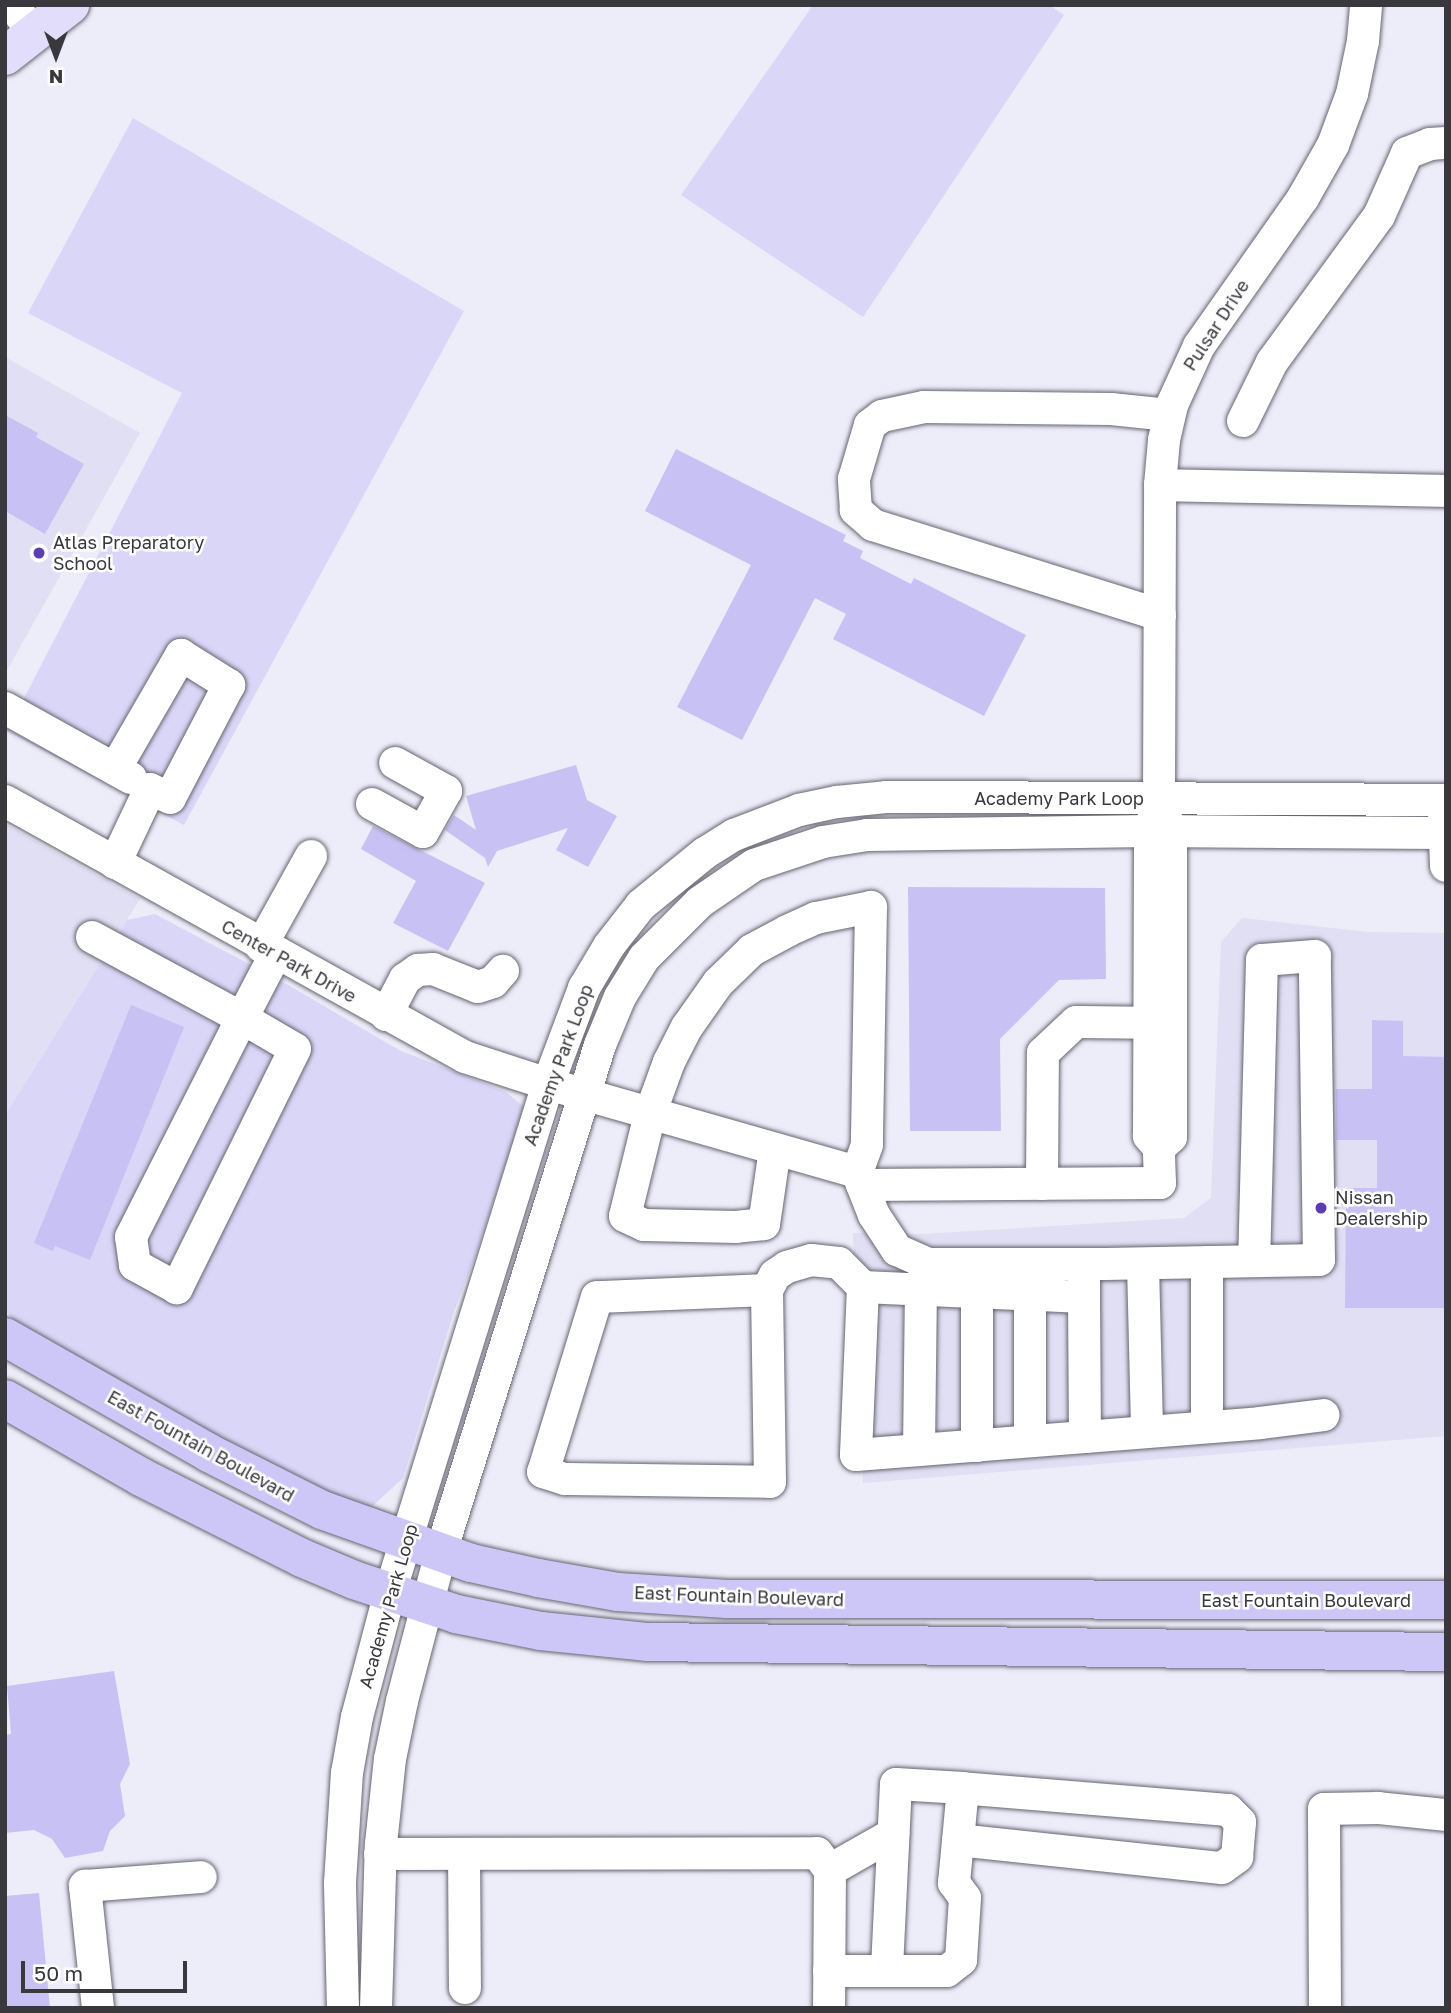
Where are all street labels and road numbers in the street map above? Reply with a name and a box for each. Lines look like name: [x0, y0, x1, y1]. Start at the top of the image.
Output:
street label: Pulsar Drive: [1179, 275, 1253, 375]
street label: Academy Park Loop: [974, 787, 1144, 809]
street label: Center Park Drive: [218, 915, 360, 1007]
street label: Academy Park Loop: [519, 982, 597, 1148]
street label: East Fountain Boulevard: [104, 1386, 298, 1506]
street label: Academy Park Loop: [354, 1521, 422, 1691]
street label: East Fountain Boulevard: [634, 1582, 844, 1610]
street label: East Fountain Boulevard: [1201, 1589, 1411, 1611]

